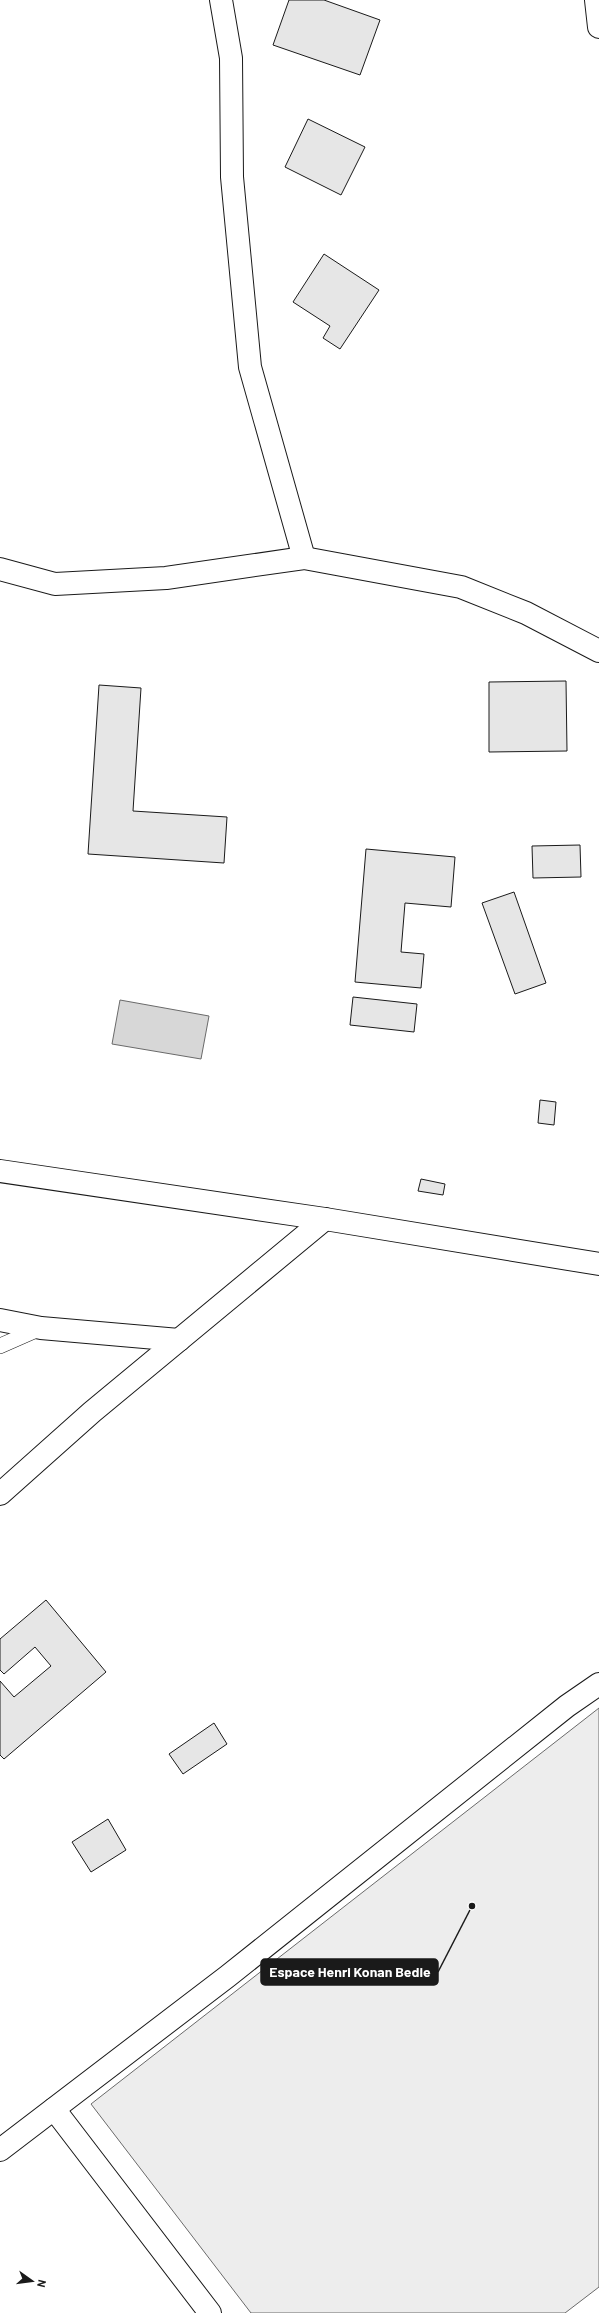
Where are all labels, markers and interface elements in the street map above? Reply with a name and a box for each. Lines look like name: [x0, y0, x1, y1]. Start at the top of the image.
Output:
callout: Espace Henri Konan Bedie: [261, 1959, 438, 1985]
text: Espace Henri Konan Bedie: [269, 1963, 431, 1980]
north arrow: [12, 2261, 52, 2301]
text: N: [35, 2278, 49, 2289]

